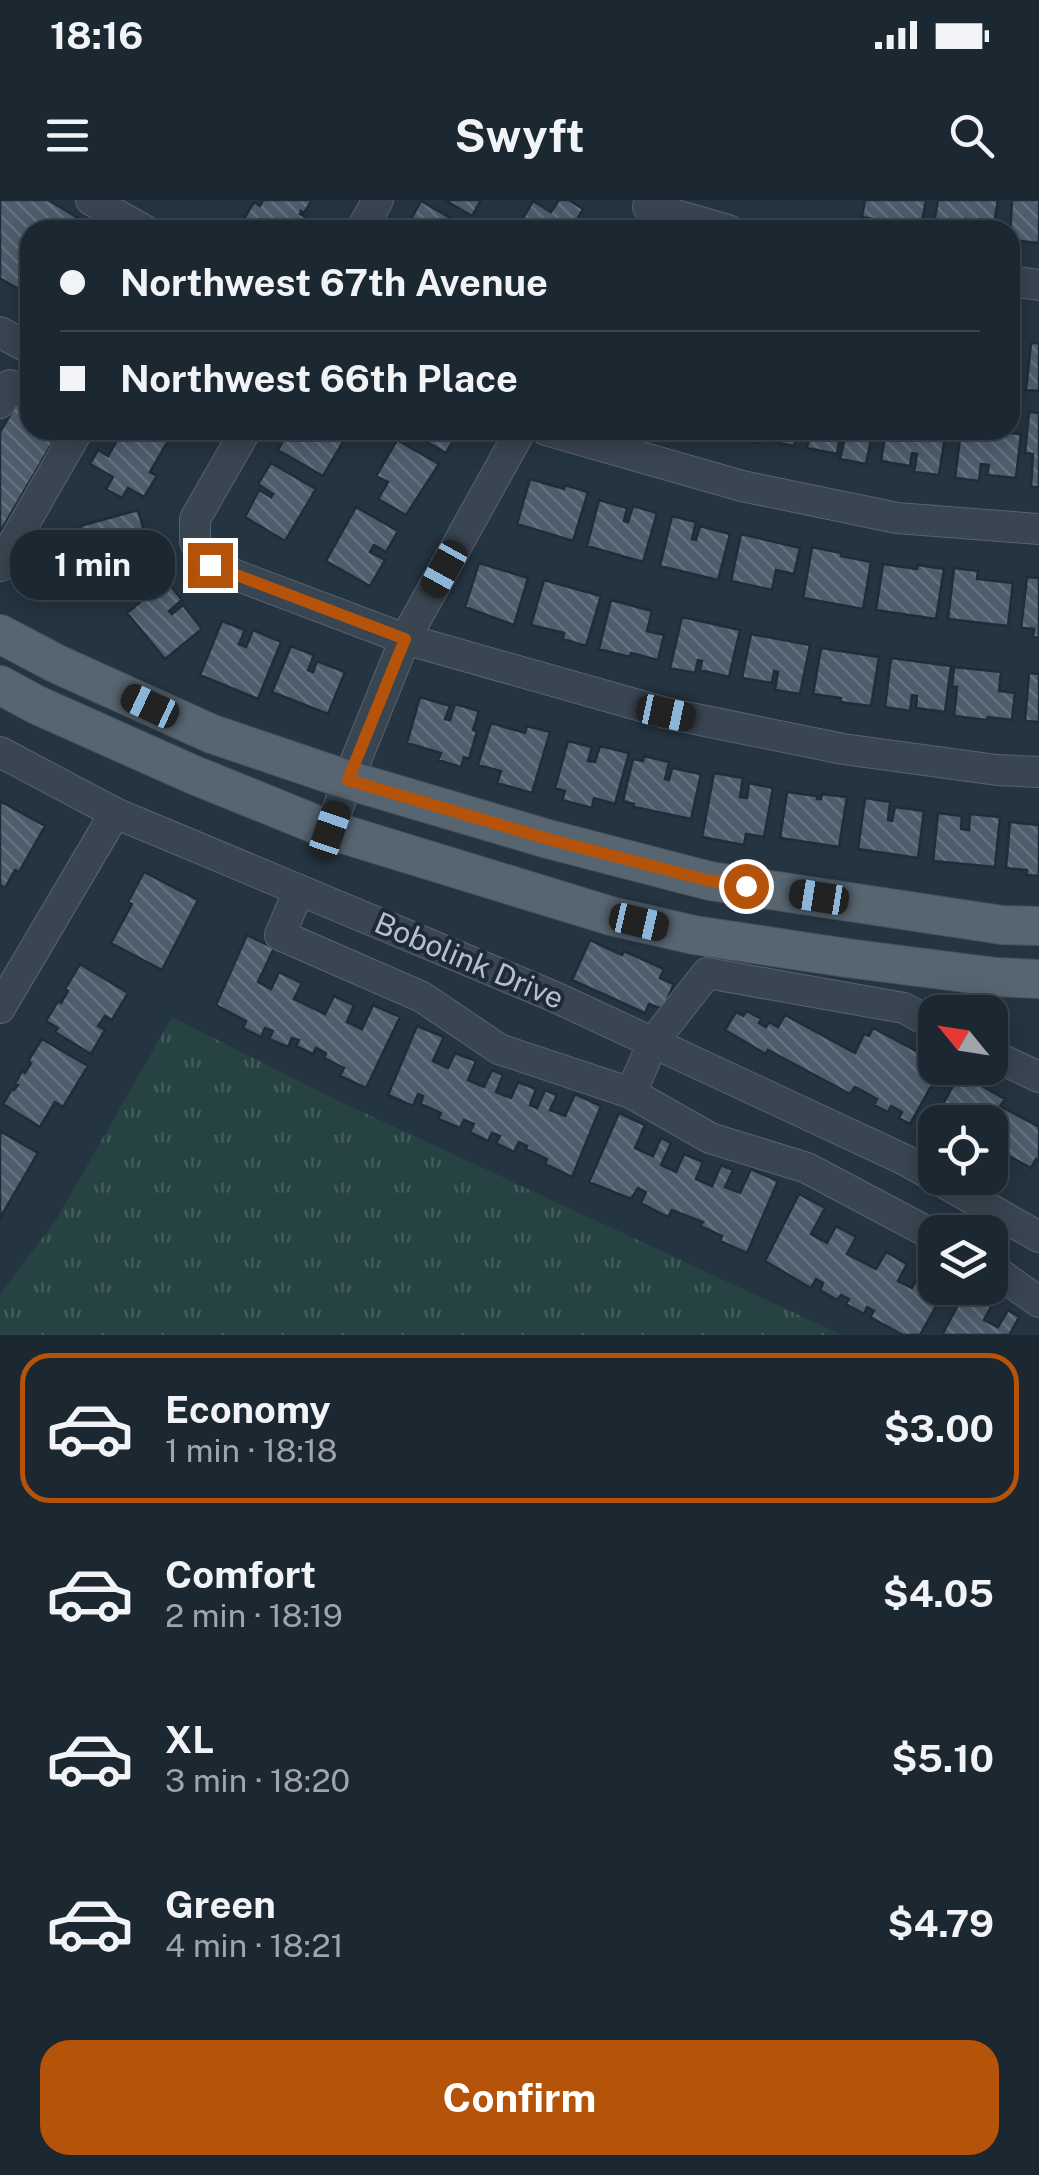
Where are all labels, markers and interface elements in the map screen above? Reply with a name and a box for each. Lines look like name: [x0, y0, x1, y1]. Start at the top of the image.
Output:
text: 18:16: [50, 13, 143, 58]
icon: menu: [40, 108, 95, 163]
icon: search: [944, 108, 999, 163]
text: Swyft: [455, 109, 584, 162]
text: Northwest 67th Avenue: [120, 260, 548, 305]
text: Northwest 66th Place: [120, 356, 518, 401]
callout: 1 min: [10, 530, 175, 600]
car: [416, 535, 472, 603]
route end: [188, 543, 233, 588]
text: 1 min: [54, 546, 131, 583]
car: [116, 680, 184, 732]
car: [634, 692, 698, 734]
car: [306, 797, 354, 863]
route start: [724, 864, 769, 909]
car: [787, 877, 851, 917]
car: [606, 901, 672, 943]
street label: Bobolink Drive: [369, 904, 569, 1016]
north arrow: [918, 995, 1008, 1085]
map controls: [918, 995, 1008, 1305]
button: locate: [918, 1105, 1008, 1195]
button: layers: [918, 1215, 1008, 1305]
icon: car: [45, 1383, 135, 1473]
text: Economy: [165, 1387, 331, 1432]
text: $3.00: [884, 1406, 994, 1451]
text: 1 min · 18:18: [165, 1432, 337, 1469]
icon: car: [45, 1548, 135, 1638]
text: Comfort: [165, 1552, 316, 1597]
text: $4.05: [883, 1571, 994, 1616]
text: 2 min · 18:19: [165, 1597, 343, 1634]
icon: car: [45, 1713, 135, 1803]
text: XL: [165, 1717, 214, 1762]
text: $5.10: [891, 1736, 994, 1781]
text: 3 min · 18:20: [165, 1762, 350, 1799]
icon: car: [45, 1878, 135, 1968]
text: Green: [165, 1882, 276, 1927]
text: $4.79: [888, 1901, 994, 1946]
text: 4 min · 18:21: [165, 1927, 344, 1964]
button: Confirm: [40, 2040, 999, 2155]

